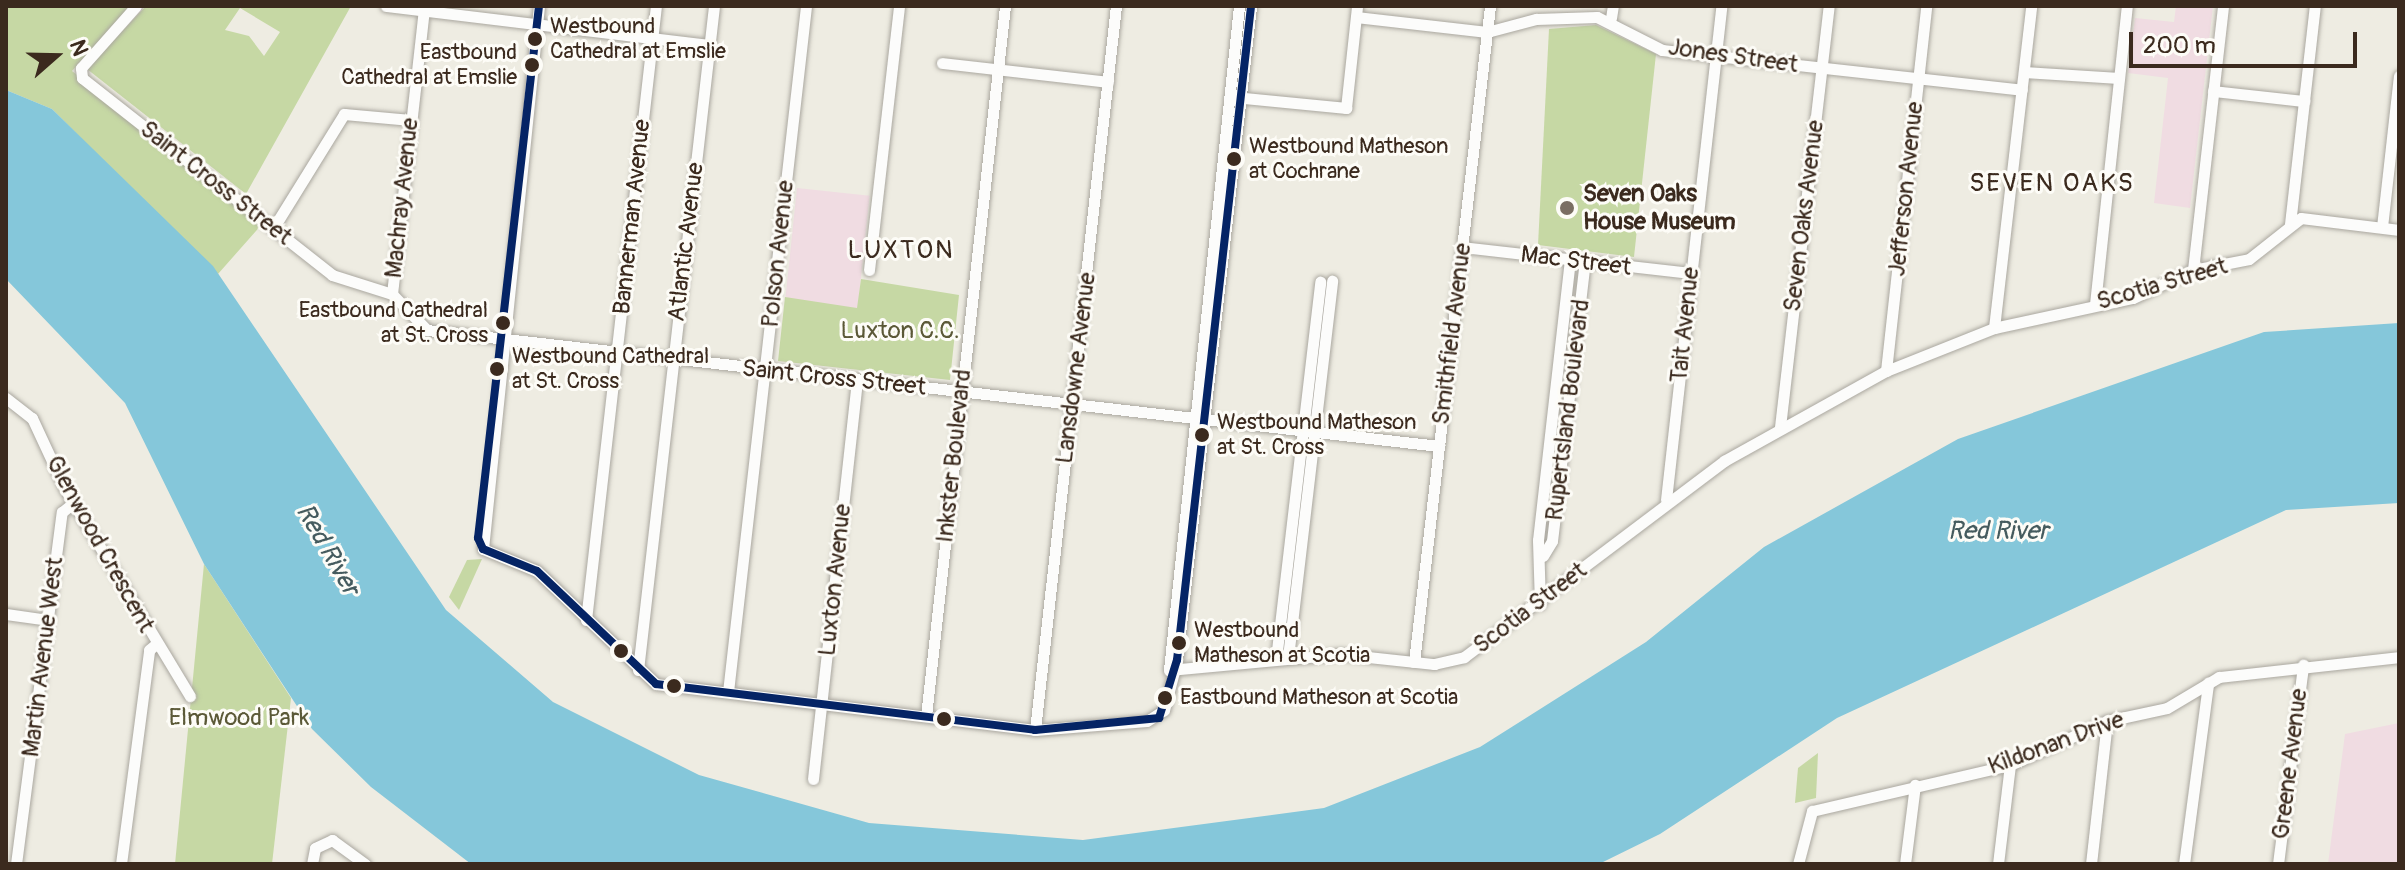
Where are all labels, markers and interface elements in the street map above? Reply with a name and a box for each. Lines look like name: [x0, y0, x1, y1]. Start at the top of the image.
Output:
place label: Westbound Cathedral at Emslie: [550, 13, 726, 64]
north arrow: [16, 16, 96, 96]
scale bar: [2133, 16, 2361, 66]
marker: Westbound Cathedral at Emslie: [527, 31, 543, 47]
text: 200 m: [2143, 31, 2216, 60]
street label: Jones Street: [1666, 33, 1800, 79]
text: N: [63, 36, 94, 60]
place label: Eastbound Cathedral at Emslie: [341, 39, 517, 90]
marker: Eastbound Cathedral at Emslie: [524, 57, 540, 73]
street label: Jefferson Avenue: [1883, 100, 1929, 278]
street label: Saint Cross Street: [134, 115, 298, 251]
street label: Machray Avenue: [379, 117, 425, 279]
street label: Bannerman Avenue: [607, 118, 657, 316]
street label: Seven Oaks Avenue: [1778, 119, 1830, 313]
place label: Westbound Matheson at Cochrane: [1249, 133, 1448, 184]
marker: Westbound Matheson at Cochrane: [1226, 151, 1242, 167]
street label: Atlantic Avenue: [662, 161, 710, 323]
district label: SEVEN OAKS: [1969, 168, 2135, 200]
street label: Polson Avenue: [756, 179, 800, 329]
place label: Seven Oaks House Museum: [1583, 180, 1735, 236]
marker: Seven Oaks House Museum: [1558, 199, 1576, 217]
district label: LUXTON: [847, 235, 955, 267]
street label: Mac Street: [1519, 240, 1633, 282]
street label: Smithfield Avenue: [1427, 242, 1477, 426]
street label: Scotia Street: [2093, 252, 2231, 316]
street label: Tait Avenue: [1665, 266, 1705, 384]
street label: Lansdowne Avenue: [1050, 271, 1102, 465]
place label: Eastbound Cathedral at St. Cross: [299, 297, 488, 348]
street label: Rupertsland Boulevard: [1540, 298, 1596, 522]
marker: Eastbound Cathedral at St. Cross: [495, 315, 511, 331]
park label: Luxton C.C.: [841, 317, 959, 345]
place label: Westbound Cathedral at St. Cross: [512, 343, 709, 394]
street label: Saint Cross Street: [741, 354, 927, 402]
marker: Westbound Cathedral at St. Cross: [489, 361, 505, 377]
street label: Inkster Boulevard: [931, 368, 977, 544]
place label: Westbound Matheson at St. Cross: [1217, 409, 1416, 460]
marker: Westbound Matheson at St. Cross: [1194, 427, 1210, 443]
street label: Glenwood Crescent: [40, 451, 160, 637]
water label: Red River: [288, 499, 366, 601]
street label: Luxton Avenue: [813, 503, 857, 657]
water label: Red River: [1948, 516, 2048, 548]
street label: Martin Avenue West: [16, 555, 70, 759]
street label: Scotia Street: [1468, 556, 1592, 660]
place label: Westbound Matheson at Scotia: [1194, 617, 1370, 668]
marker: Westbound Matheson at Scotia: [1171, 635, 1187, 651]
unlabelled marker: [613, 643, 629, 659]
unlabelled marker: [666, 678, 682, 694]
place label: Eastbound Matheson at Scotia: [1180, 685, 1458, 711]
street label: Greene Avenue: [2266, 687, 2314, 841]
marker: Eastbound Matheson at Scotia: [1157, 690, 1173, 706]
park label: Elmwood Park: [169, 704, 309, 732]
street label: Kildonan Drive: [1984, 705, 2128, 781]
unlabelled marker: [936, 711, 952, 727]

